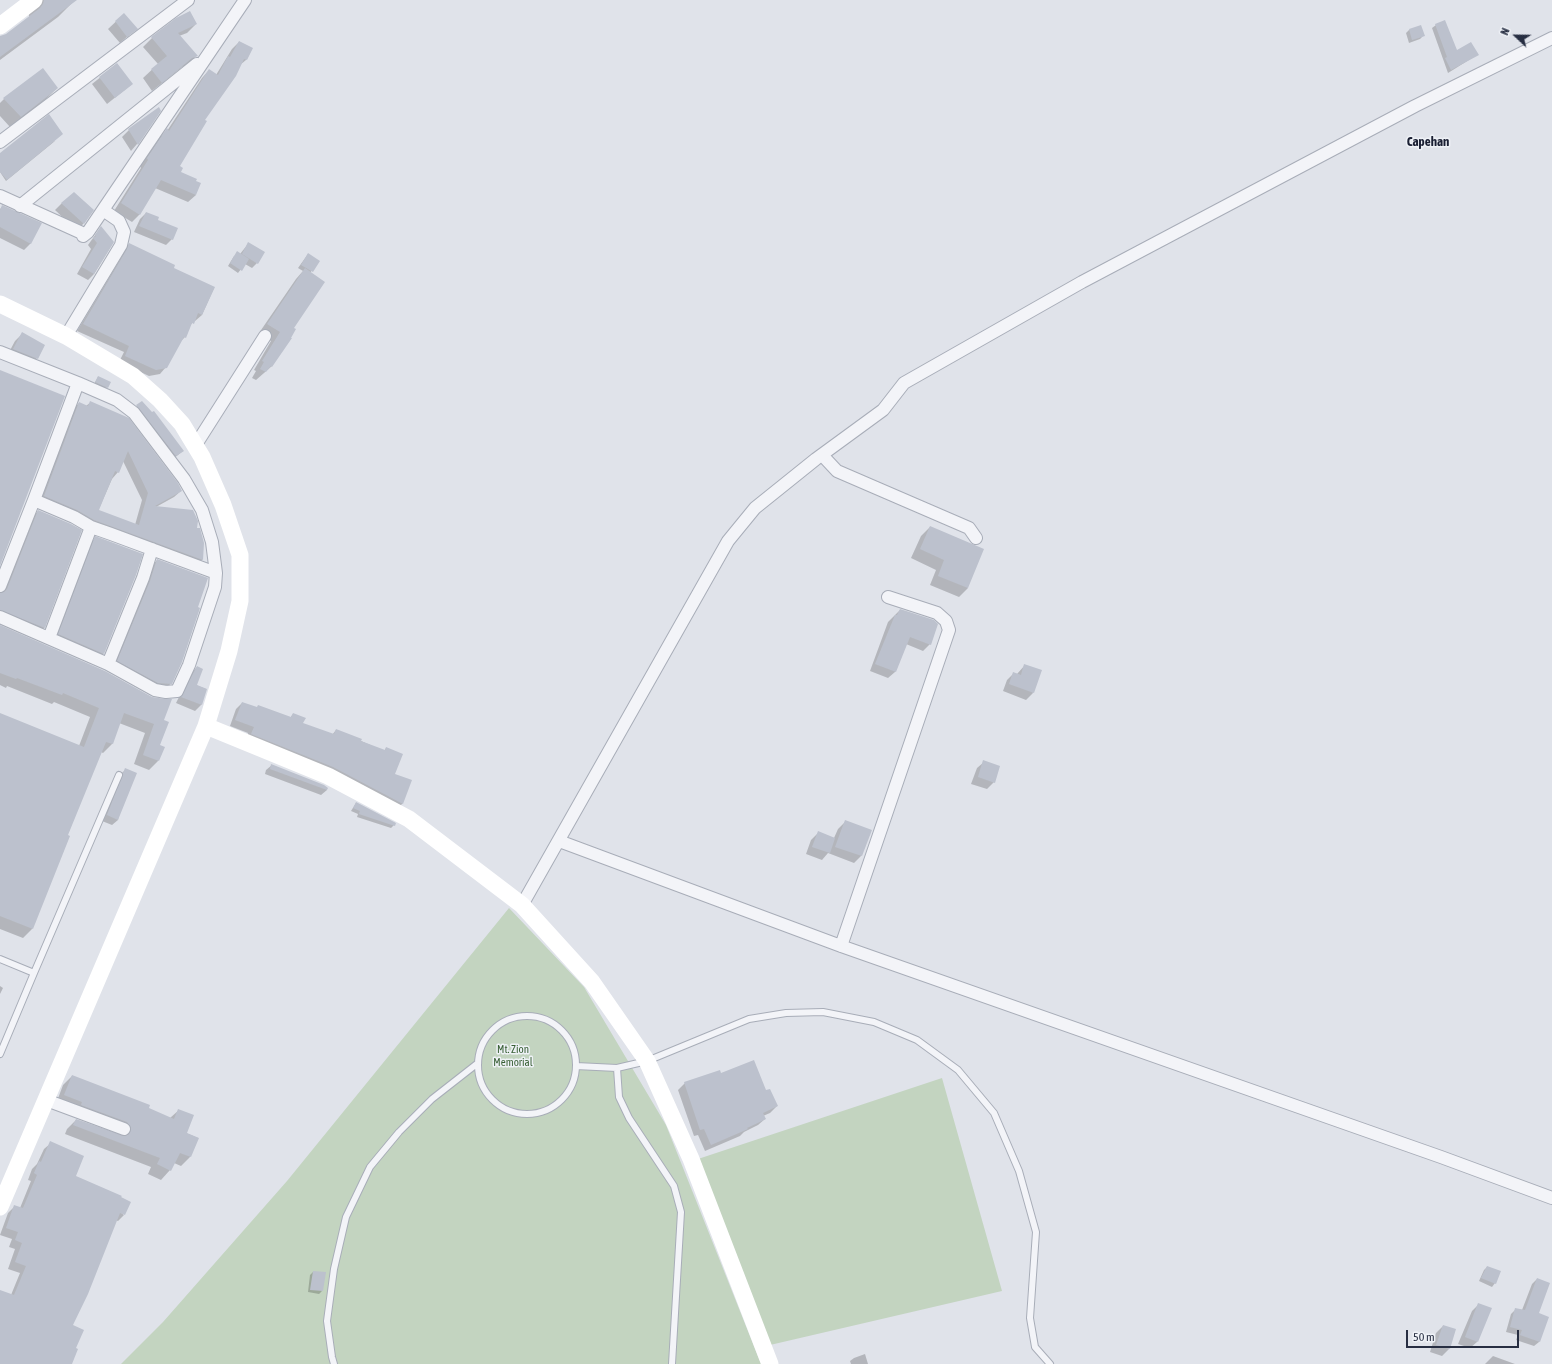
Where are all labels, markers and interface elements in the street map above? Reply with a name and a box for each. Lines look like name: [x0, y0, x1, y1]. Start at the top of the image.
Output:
north arrow: [1496, 16, 1536, 56]
text: N: [1498, 26, 1512, 37]
district label: Capehan: [1407, 134, 1449, 150]
park label: Mt. Zion Memorial: [493, 1043, 533, 1069]
scale bar: [1408, 1322, 1521, 1348]
text: 50 m: [1413, 1330, 1435, 1344]

